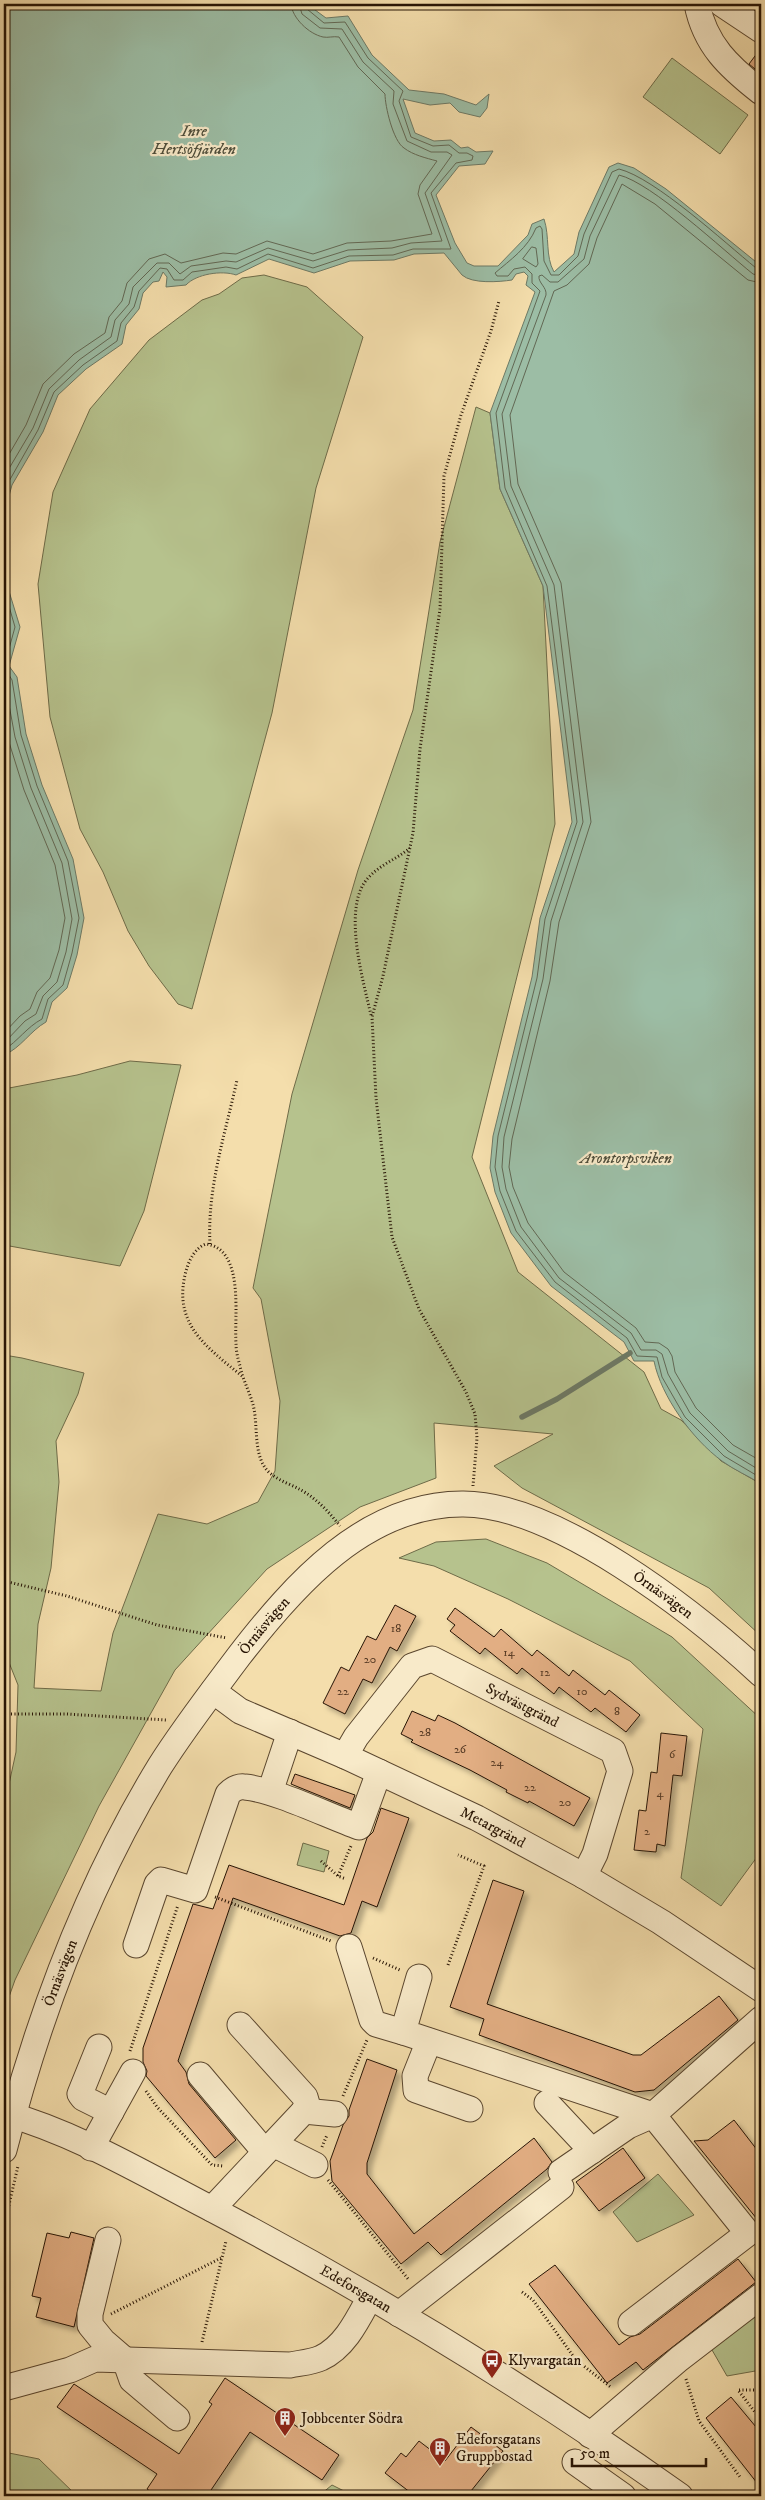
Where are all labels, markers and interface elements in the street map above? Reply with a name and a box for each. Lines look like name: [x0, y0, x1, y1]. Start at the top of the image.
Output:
water label: Inre Hertsöfjärden: [151, 121, 236, 159]
water label: Arontorpsviken: [578, 1148, 672, 1168]
street label: Örnäsvägen: [629, 1566, 697, 1623]
street label: Örnäsvägen: [234, 1592, 294, 1658]
house number: 18: [391, 1621, 401, 1636]
house number: 14: [503, 1645, 516, 1660]
house number: 20: [364, 1652, 376, 1667]
house number: 12: [540, 1665, 550, 1680]
street label: Sydvästgränd: [483, 1678, 563, 1732]
house number: 22: [337, 1684, 349, 1699]
house number: 10: [577, 1684, 587, 1699]
house number: 8: [614, 1704, 620, 1719]
house number: 28: [419, 1725, 431, 1740]
house number: 26: [454, 1742, 467, 1757]
house number: 6: [669, 1747, 676, 1762]
house number: 24: [491, 1755, 504, 1770]
house number: 22: [524, 1780, 536, 1795]
house number: 4: [657, 1786, 665, 1801]
house number: 20: [559, 1795, 571, 1810]
street label: Metargränd: [457, 1802, 529, 1852]
house number: 2: [644, 1824, 650, 1839]
street label: Örnäsvägen: [39, 1936, 82, 2009]
street label: Edeforsgatan: [317, 2261, 395, 2317]
bus stop icon: Klyvargatan: [480, 2348, 504, 2379]
place label: Klyvargatan: [508, 2351, 581, 2370]
building icon: Jobbcenter Södra: [273, 2406, 297, 2437]
place label: Jobbcenter Södra: [299, 2409, 404, 2428]
place label: Edeforsgatans Gruppbostad: [456, 2430, 541, 2466]
scale bar: [572, 2435, 706, 2467]
building icon: Edeforsgatans Gruppbostad: [428, 2436, 452, 2467]
text: 50 m: [580, 2444, 610, 2463]

